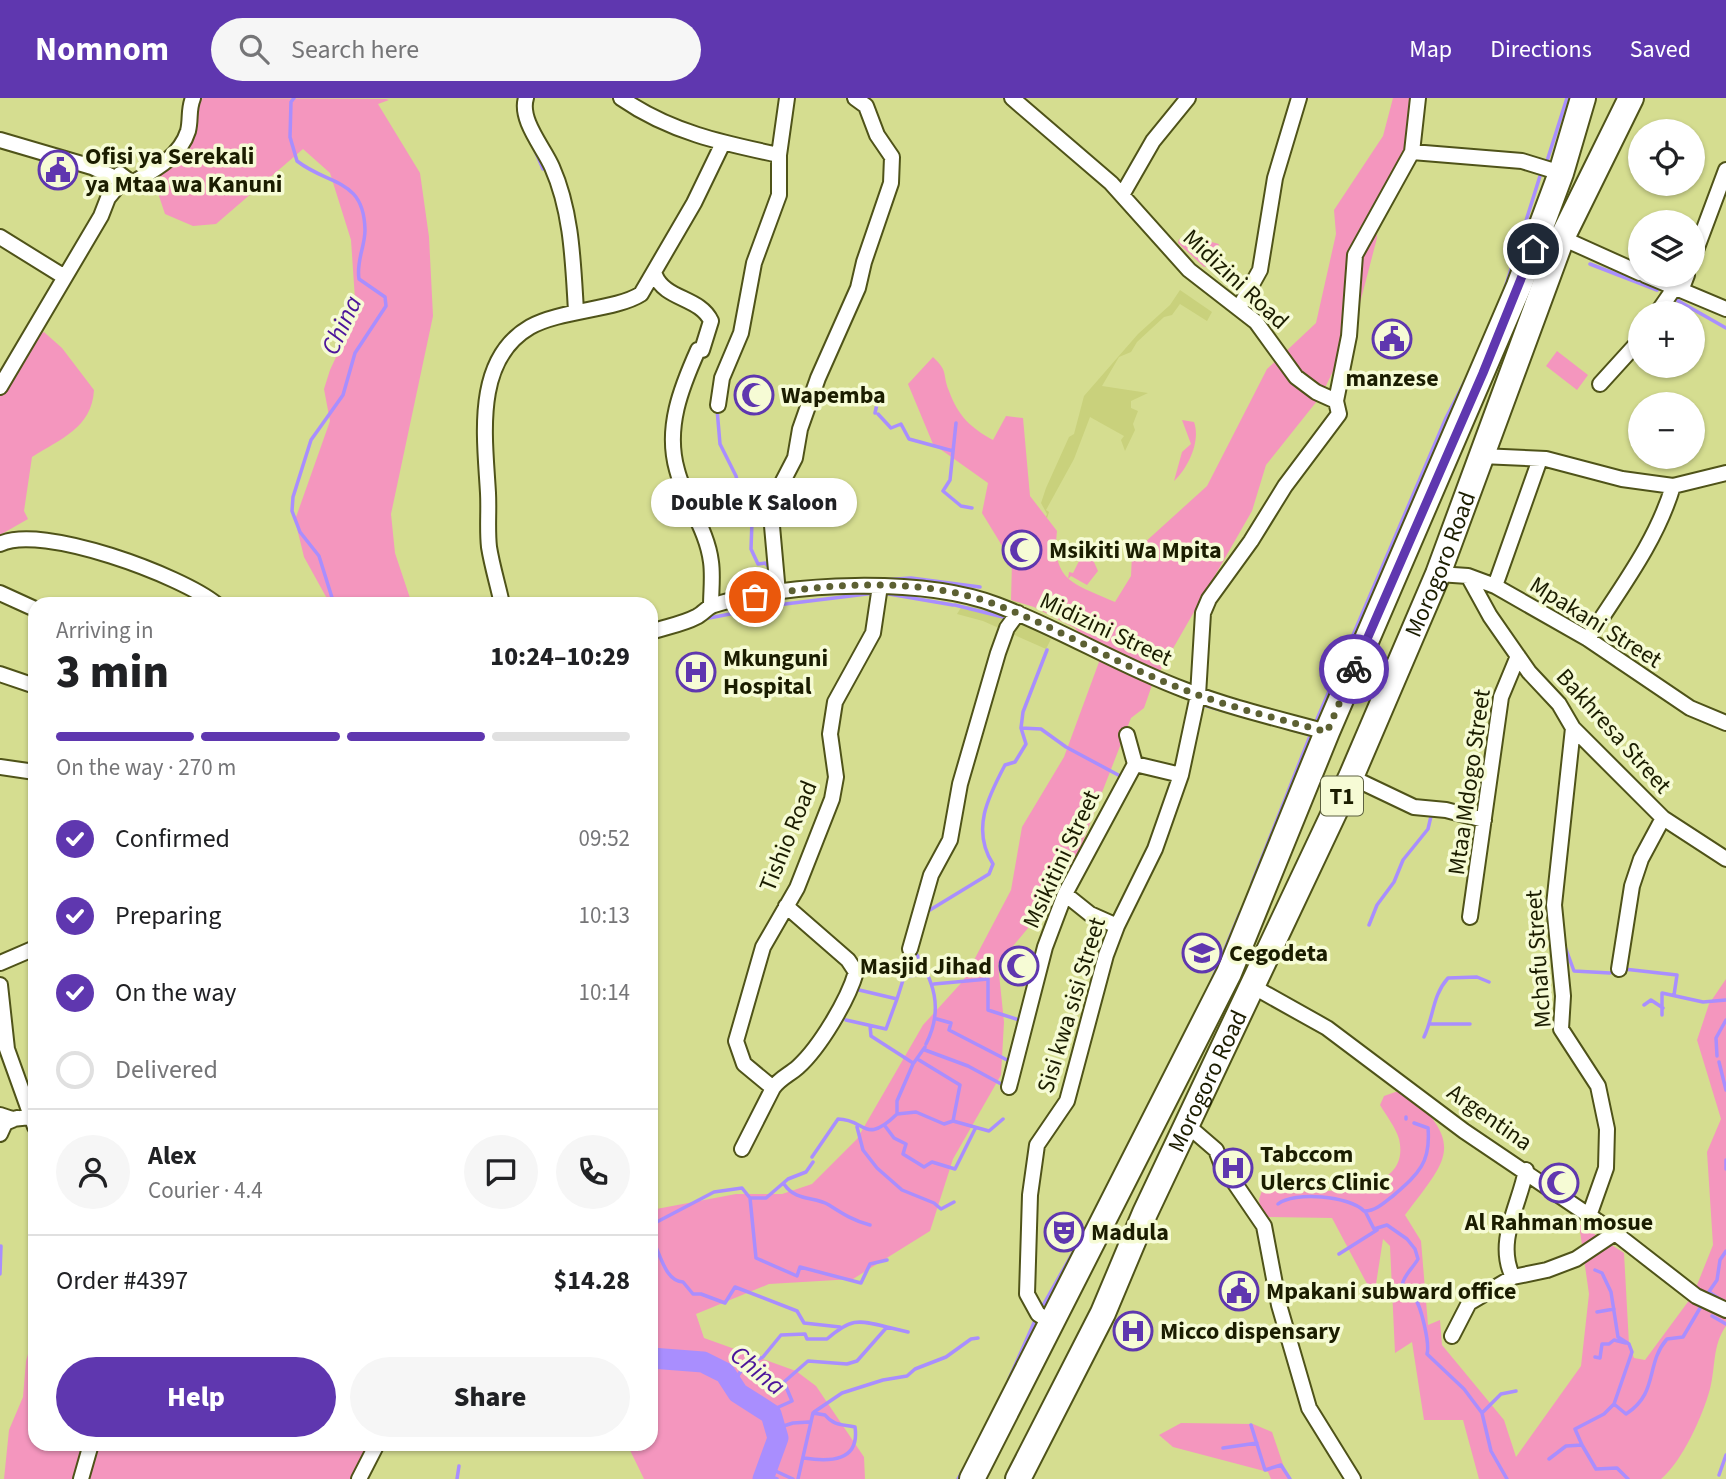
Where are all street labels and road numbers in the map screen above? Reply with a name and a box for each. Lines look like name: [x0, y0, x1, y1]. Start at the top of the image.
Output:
street label: Midizini Road: [1175, 221, 1297, 338]
street label: Morogoro Road: [1396, 487, 1485, 643]
street label: Mpakani Street: [1523, 568, 1669, 677]
street label: Midizini Street: [1034, 583, 1178, 675]
street label: Bakhresa Street: [1548, 661, 1680, 802]
street label: Mtaa Mdogo Street: [1439, 687, 1500, 877]
street label: Tishio Road: [750, 775, 827, 897]
road number: T1: [1321, 776, 1363, 816]
street label: Msikitini Street: [1014, 784, 1109, 934]
street label: Mchafu Street: [1516, 889, 1561, 1029]
street label: Sisi kwa sisi Street: [1028, 913, 1115, 1097]
street label: Morogoro Road: [1159, 1004, 1257, 1158]
street label: Argentina: [1440, 1075, 1540, 1160]

